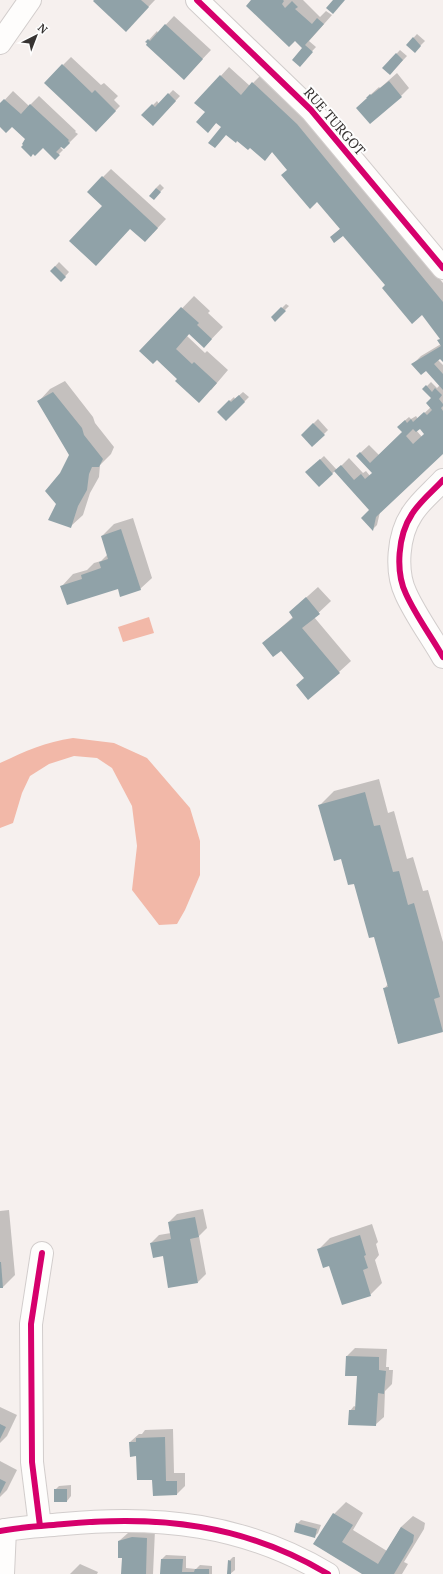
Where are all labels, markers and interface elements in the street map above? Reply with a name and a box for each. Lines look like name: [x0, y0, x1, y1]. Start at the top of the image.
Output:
north arrow: [16, 16, 56, 56]
text: N: [35, 21, 51, 37]
street label: RUE TURGOT: [300, 83, 370, 159]

